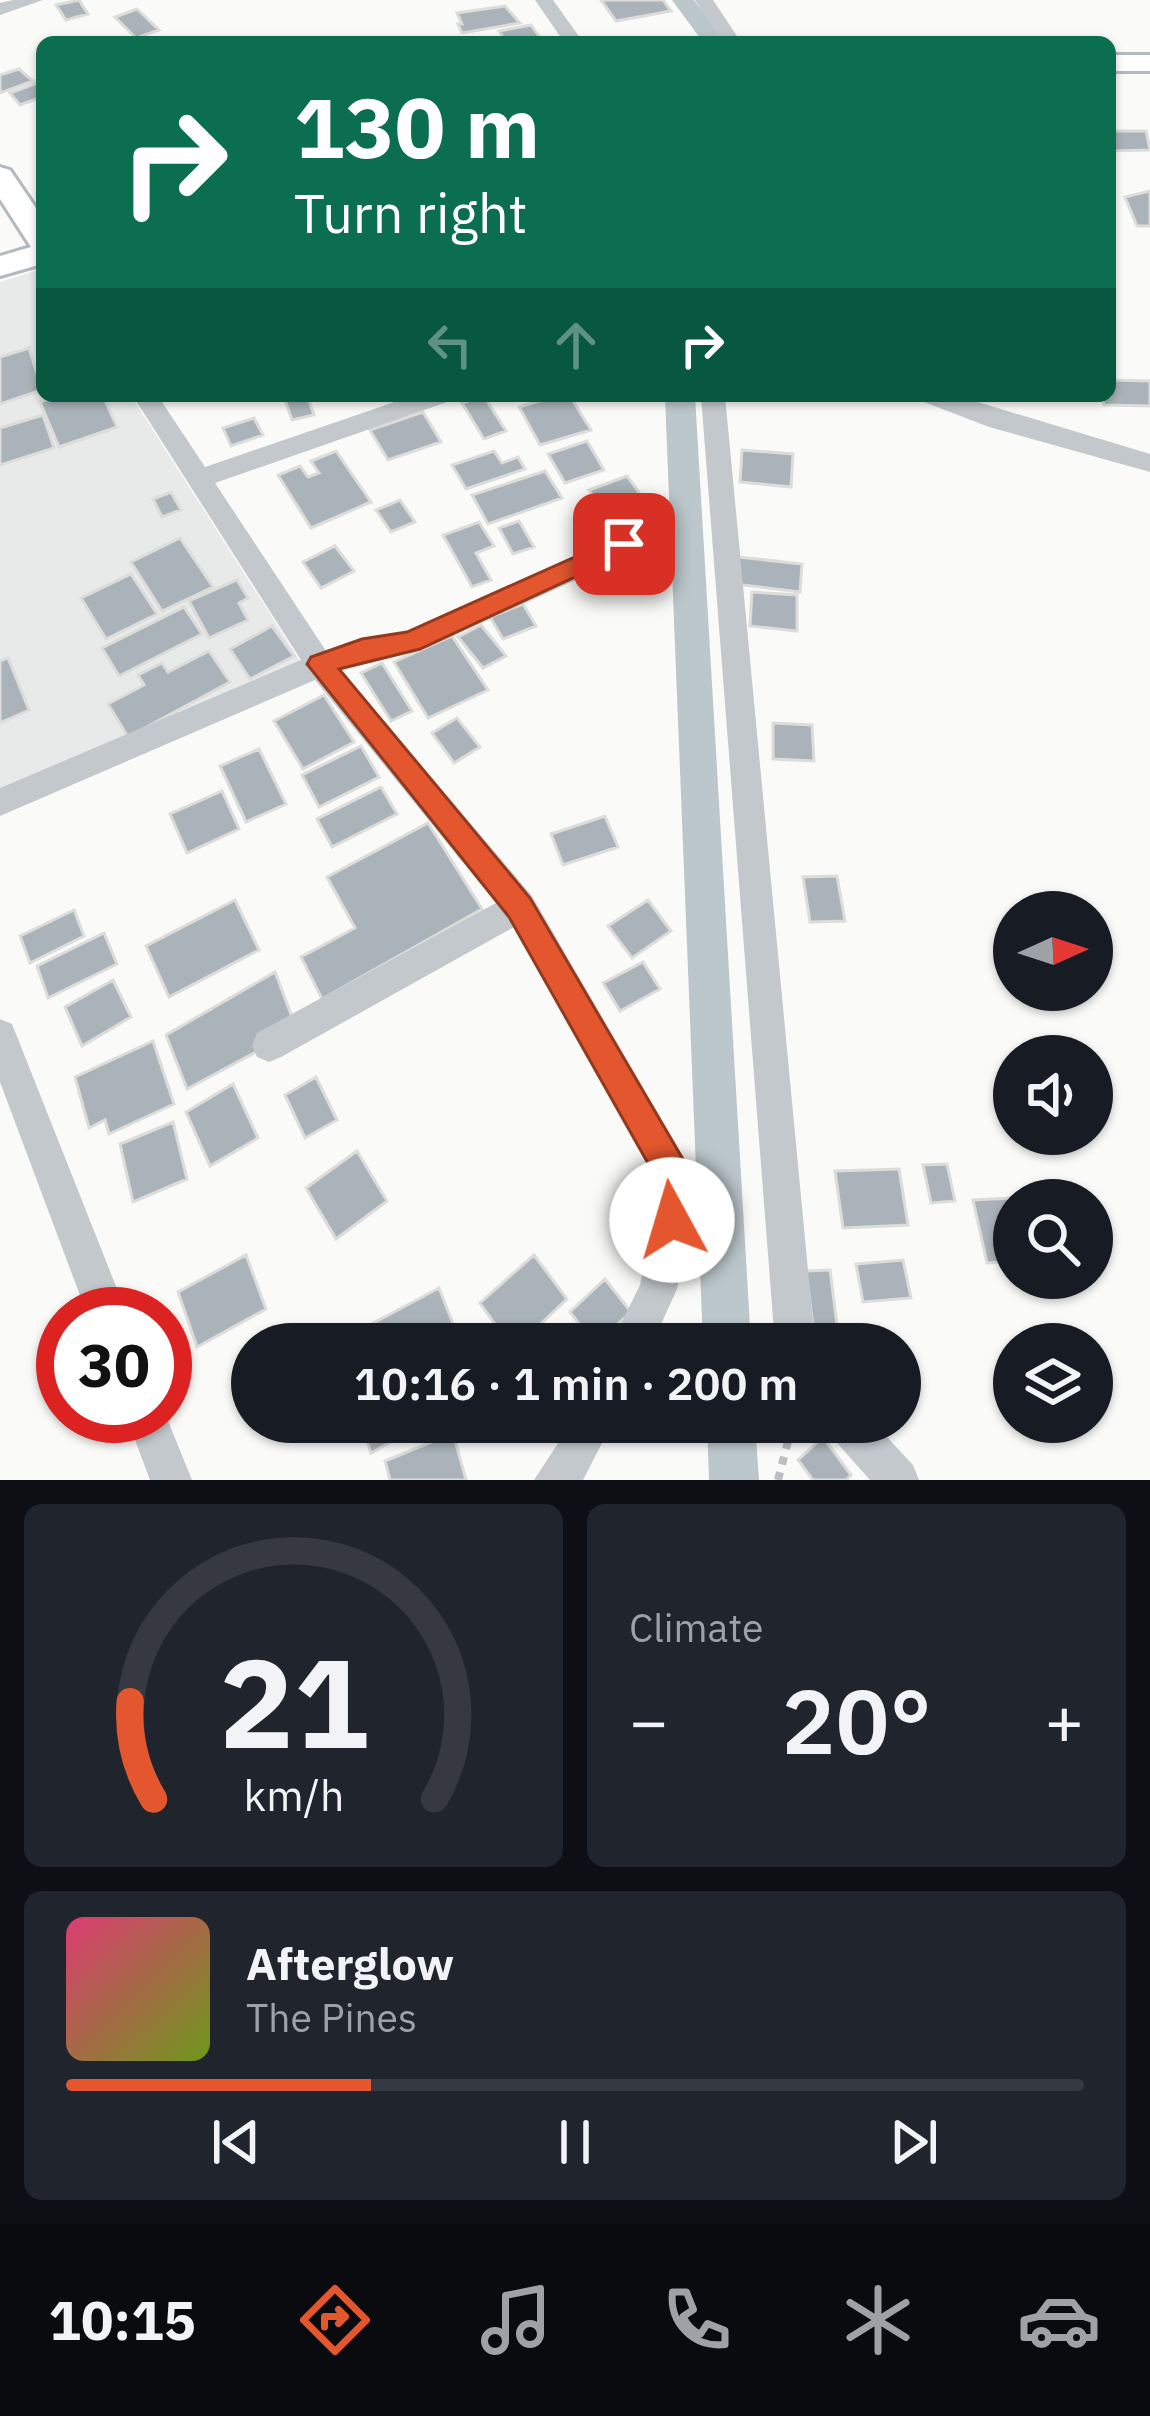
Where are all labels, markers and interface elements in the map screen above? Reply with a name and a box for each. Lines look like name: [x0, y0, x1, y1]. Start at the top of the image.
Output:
text: 130 m: [294, 72, 540, 181]
icon: right: [96, 84, 252, 240]
text: Turn right: [294, 178, 528, 248]
icon: left: [417, 312, 483, 378]
icon: ahead: [543, 312, 609, 378]
icon: right: [669, 312, 735, 378]
pin: [573, 493, 675, 595]
icon: arrive: [591, 511, 657, 577]
north arrow: [993, 891, 1113, 1011]
map controls: [993, 891, 1113, 1443]
button: sound: [993, 1035, 1113, 1155]
position arrow: [609, 1157, 735, 1283]
button: search: [993, 1179, 1113, 1299]
speed limit sign: 30: [36, 1287, 192, 1443]
button: layers: [993, 1323, 1113, 1443]
text: 10:16 · 1 min · 200 m: [354, 1354, 798, 1412]
text: Climate: [629, 1602, 763, 1653]
text: 21: [219, 1620, 368, 1782]
text: 20°: [781, 1662, 932, 1779]
text: −: [629, 1677, 669, 1763]
text: +: [1044, 1677, 1084, 1763]
text: km/h: [243, 1766, 344, 1822]
text: Afterglow: [246, 1934, 454, 1992]
text: The Pines: [246, 1992, 417, 2043]
icon: previous: [203, 2109, 269, 2175]
icon: pause: [542, 2109, 608, 2175]
icon: next: [881, 2109, 947, 2175]
icon: directions: [293, 2278, 377, 2362]
icon: music: [474, 2278, 558, 2362]
icon: phone: [655, 2278, 739, 2362]
icon: climate: [836, 2278, 920, 2362]
icon: car: [1017, 2278, 1101, 2362]
text: 10:15: [49, 2285, 196, 2355]

